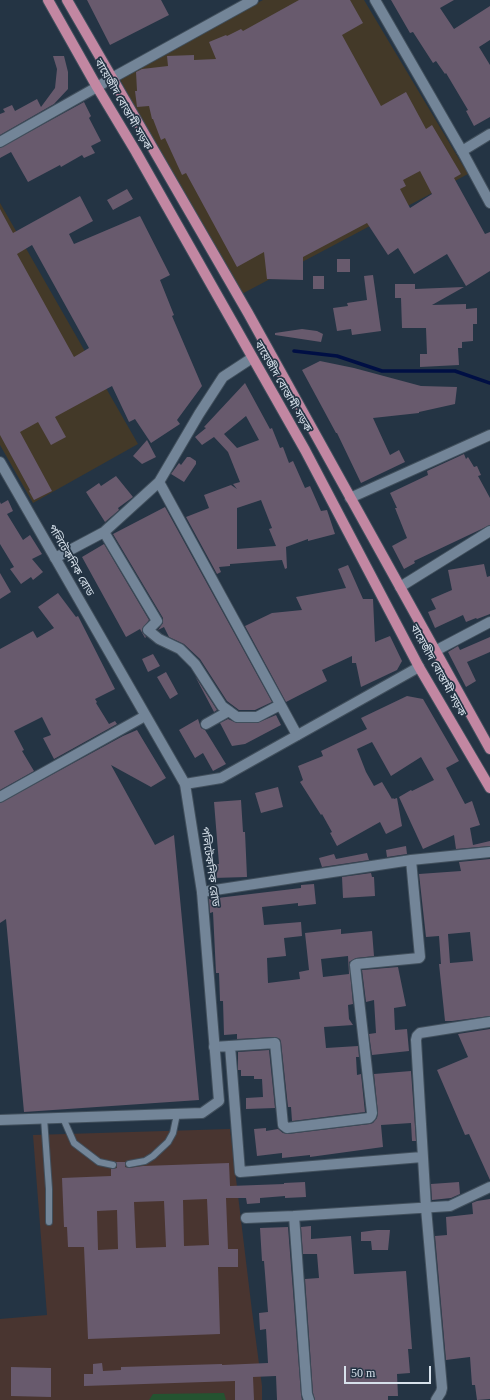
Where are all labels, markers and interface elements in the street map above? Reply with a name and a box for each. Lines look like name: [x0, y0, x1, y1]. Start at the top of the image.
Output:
street label: বায়েজীদ বোস্তামী সড়ক: [91, 57, 153, 153]
street label: বায়েজীদ বোস্তামী সড়ক: [251, 339, 313, 435]
street label: পলিটেকনিক রোড: [44, 523, 96, 599]
street label: বায়েজীদ বোস্তামী সড়ক: [406, 623, 468, 719]
street label: পলিটেকনিক রোড: [197, 826, 221, 908]
scale bar: [346, 1358, 433, 1384]
text: 50 m: [351, 1366, 375, 1380]

